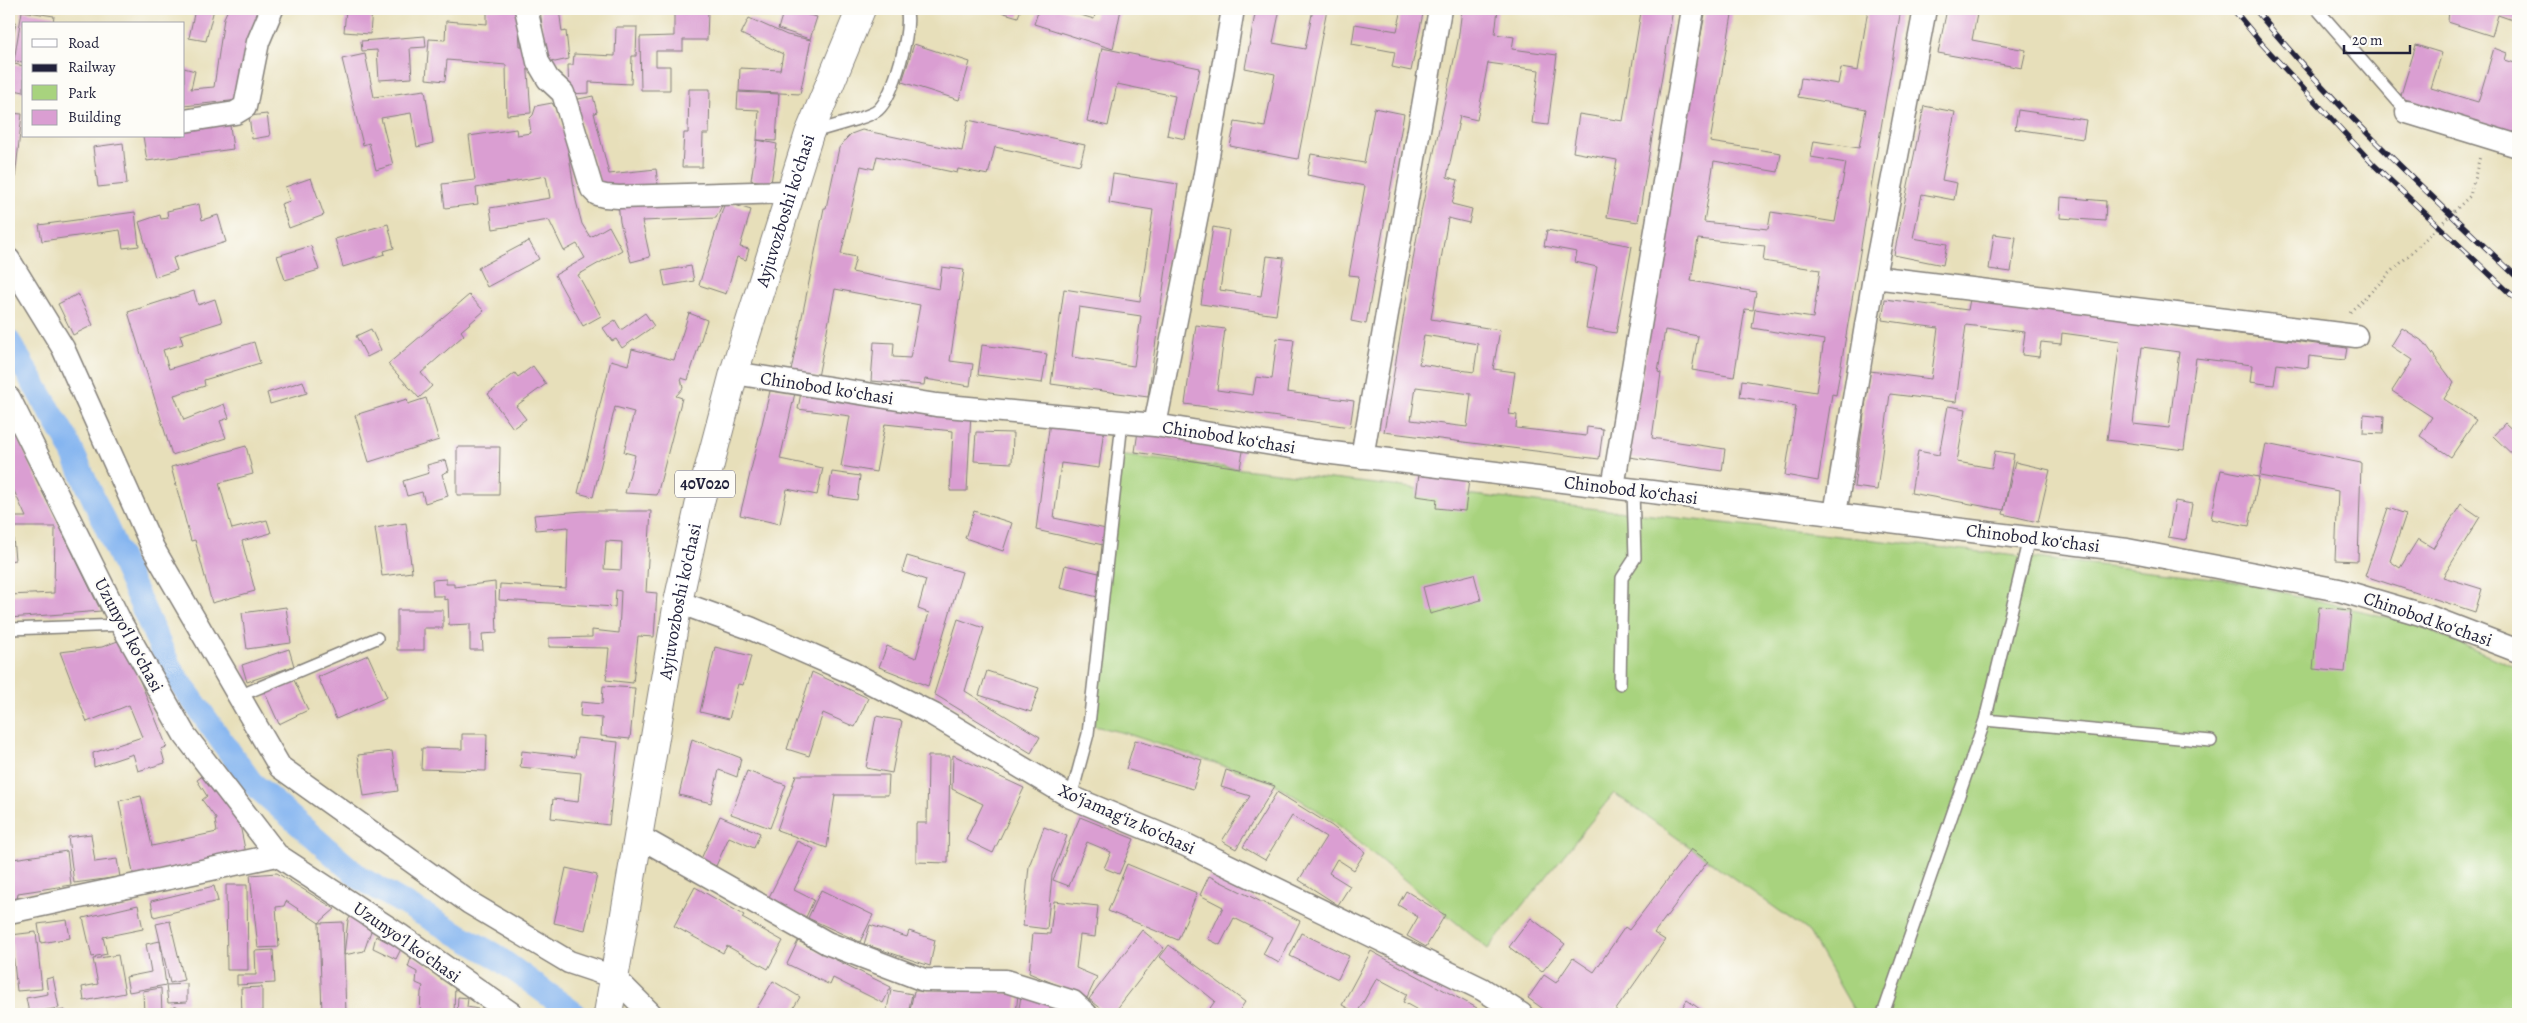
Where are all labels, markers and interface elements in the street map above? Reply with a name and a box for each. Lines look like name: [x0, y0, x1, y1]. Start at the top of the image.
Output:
legend: [22, 22, 185, 138]
scale bar: [2344, 22, 2411, 54]
text: 20 m: [2352, 30, 2383, 50]
text: Road: [68, 33, 100, 53]
text: Railway: [68, 57, 116, 77]
text: Park: [68, 83, 97, 103]
text: Building: [68, 107, 121, 127]
street label: Ayjuvozboshi ko'chasi: [749, 131, 820, 291]
street label: Chinobod koʻchasi: [759, 366, 895, 410]
street label: Chinobod koʻchasi: [1161, 415, 1297, 459]
road number: 40V020: [675, 470, 735, 498]
street label: Chinobod koʻchasi: [1563, 470, 1699, 510]
street label: Chinobod koʻchasi: [1965, 518, 2101, 558]
street label: Ayjuvozboshi ko'chasi: [653, 521, 707, 682]
street label: Uzunyoʻl koʻchasi: [89, 574, 169, 696]
street label: Chinobod koʻchasi: [2360, 586, 2496, 652]
street label: Xoʻjamagʻiz koʻchasi: [1055, 778, 1199, 860]
street label: Uzunyoʻl koʻchasi: [348, 896, 466, 988]

